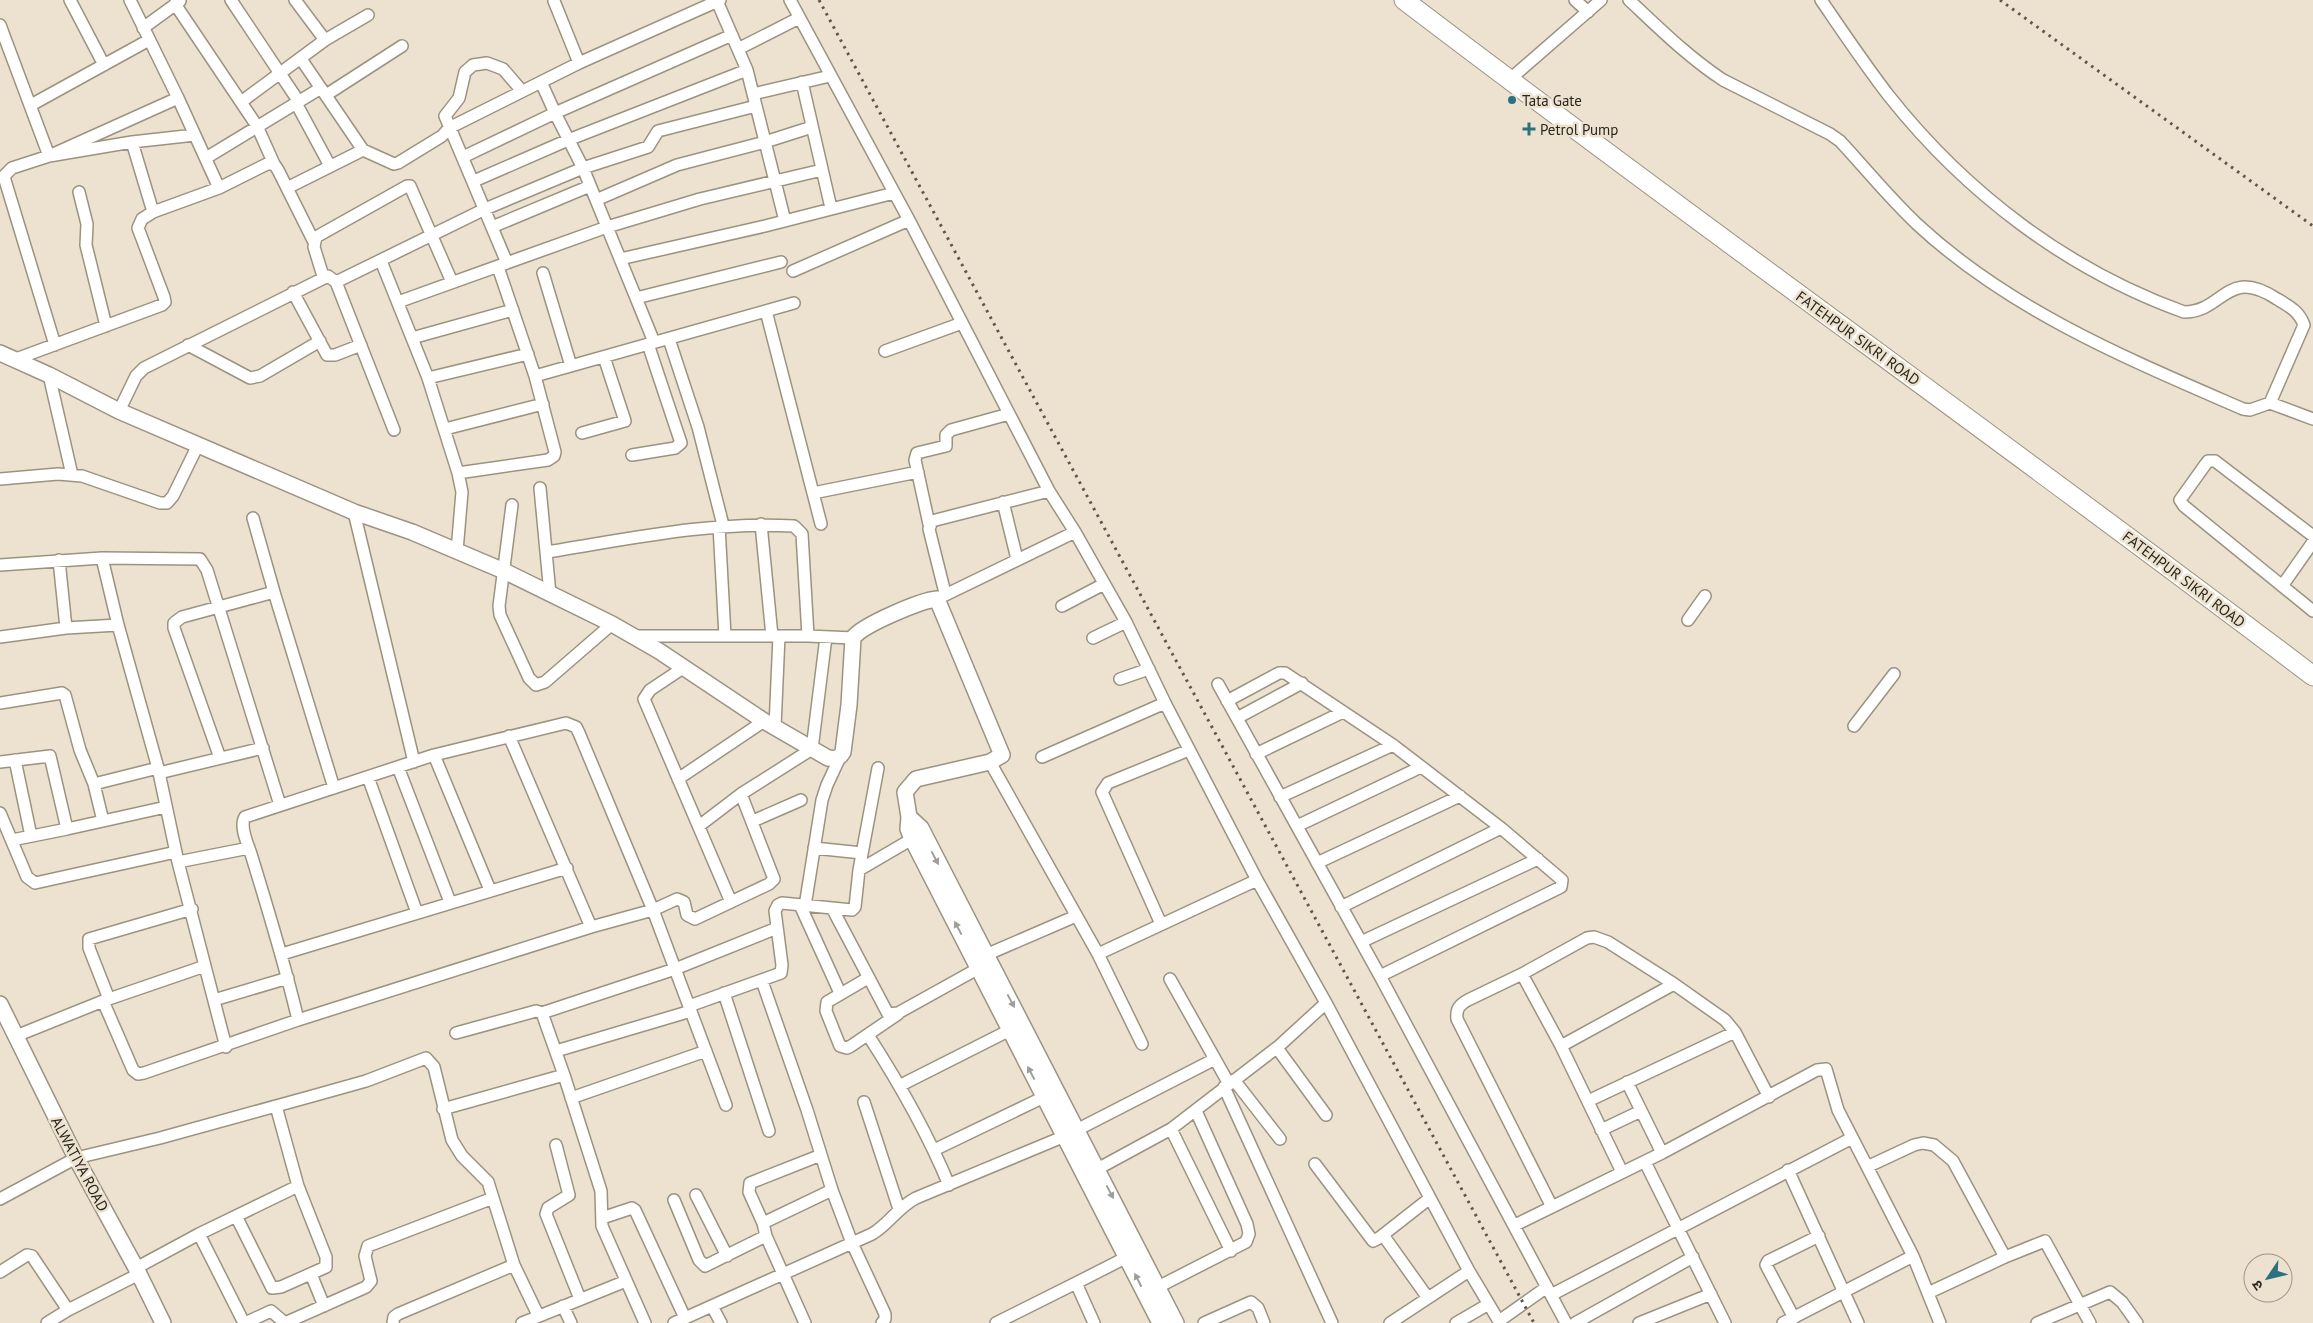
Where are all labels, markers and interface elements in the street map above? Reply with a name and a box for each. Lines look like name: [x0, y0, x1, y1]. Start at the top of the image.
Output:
place label: Tata Gate: [1522, 91, 1582, 110]
marker: Tata Gate: [1506, 94, 1518, 106]
place label: Petrol Pump: [1540, 120, 1618, 139]
marker: Petrol Pump: [1522, 122, 1536, 136]
street label: FATEHPUR SIKRI ROAD: [1792, 287, 1924, 389]
street label: FATEHPUR SIKRI ROAD: [2119, 527, 2249, 631]
one-way arrow: [931, 851, 940, 864]
one-way arrow: [954, 921, 962, 935]
one-way arrow: [1007, 994, 1015, 1009]
one-way arrow: [1027, 1066, 1035, 1080]
street label: ALWATIYA ROAD: [47, 1114, 113, 1214]
one-way arrow: [1105, 1186, 1114, 1199]
north arrow: [2243, 1253, 2293, 1303]
one-way arrow: [1134, 1272, 1142, 1287]
text: उ: [2247, 1276, 2267, 1294]

